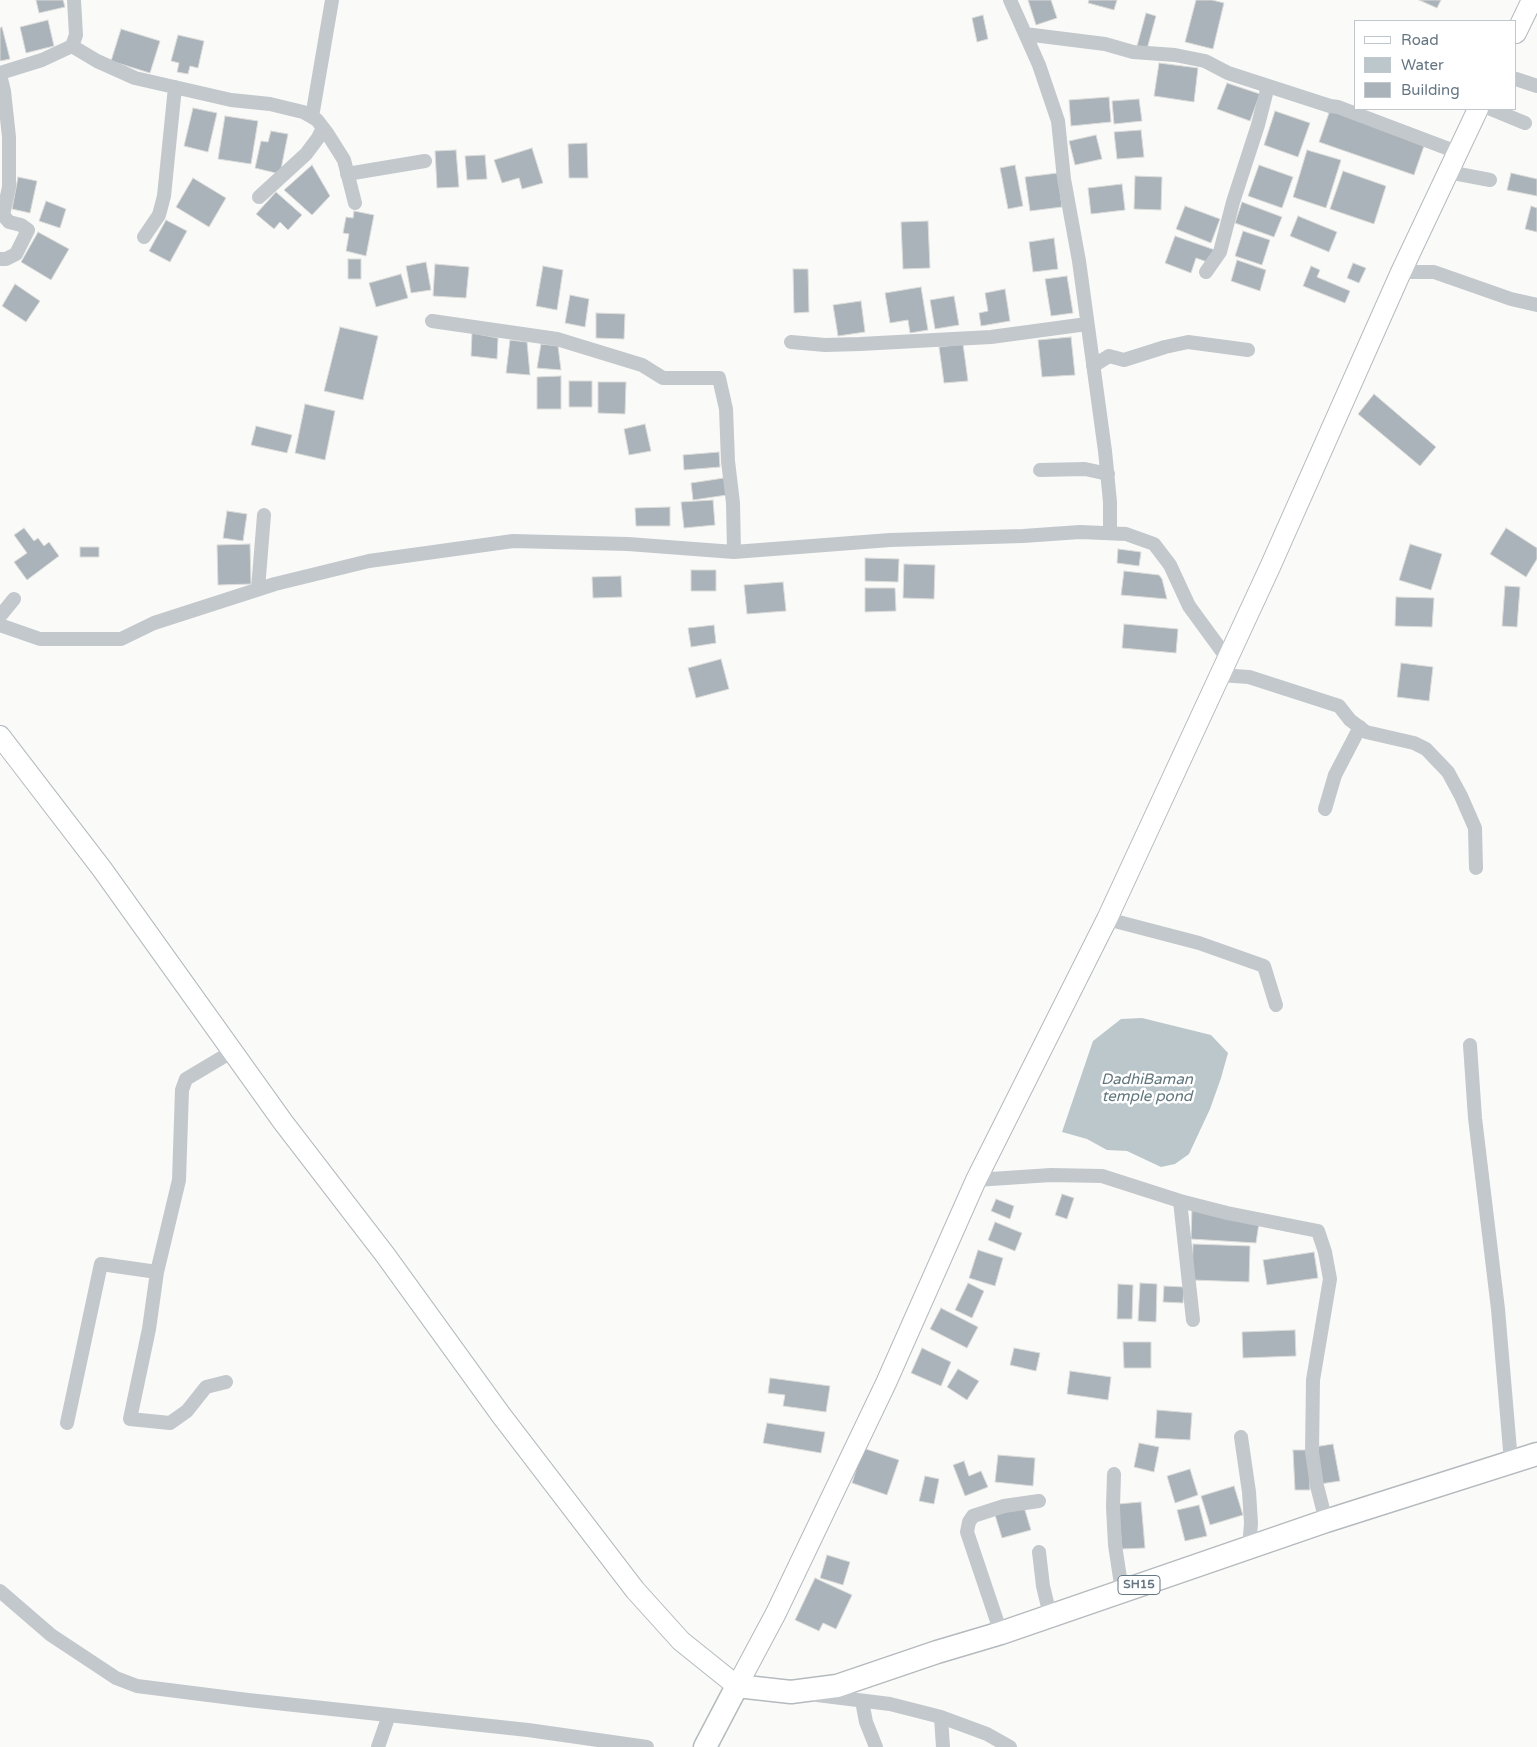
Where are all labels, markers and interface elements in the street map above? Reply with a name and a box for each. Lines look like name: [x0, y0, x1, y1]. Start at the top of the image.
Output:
legend: [1354, 20, 1517, 110]
text: Road: [1401, 31, 1439, 49]
text: Water: [1401, 56, 1444, 74]
text: Building: [1401, 81, 1460, 99]
water label: DadhiBaman temple pond: [1101, 1071, 1193, 1106]
road number: SH15: [1118, 1576, 1160, 1594]

